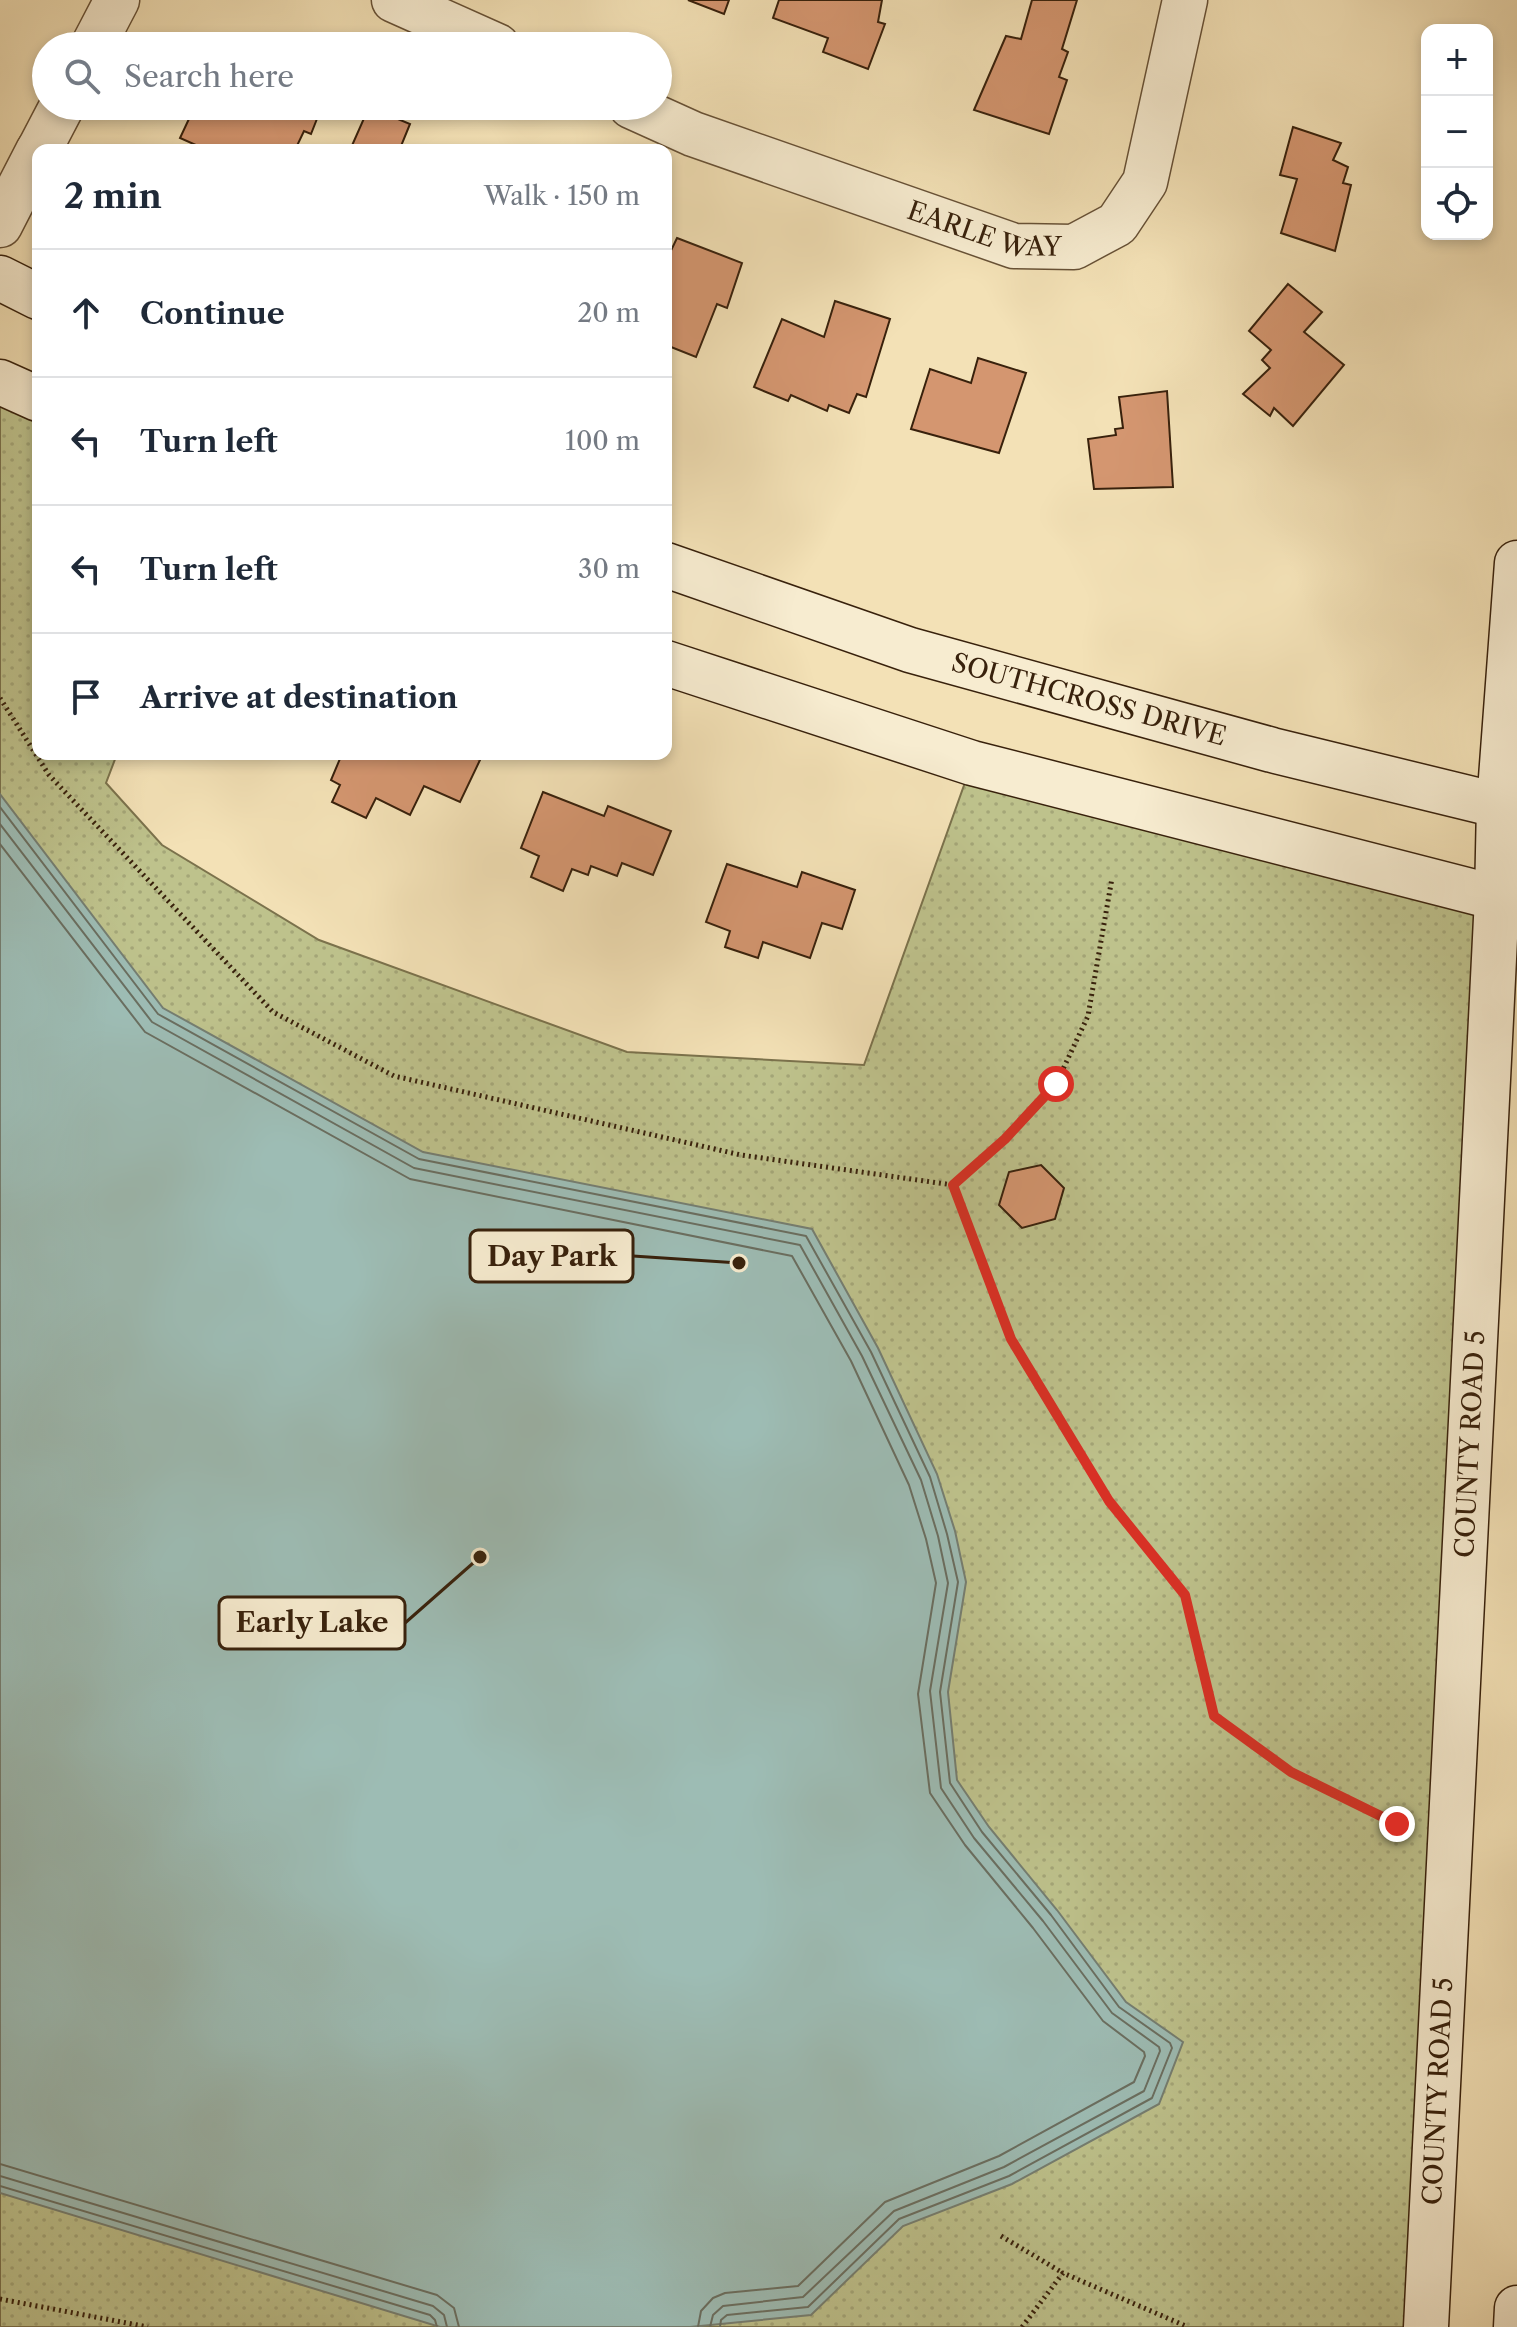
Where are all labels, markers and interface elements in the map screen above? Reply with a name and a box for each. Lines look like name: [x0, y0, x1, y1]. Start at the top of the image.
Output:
map controls: [1421, 24, 1493, 240]
button: +: [1421, 24, 1493, 96]
search box: [32, 32, 672, 120]
icon: search: [60, 54, 104, 98]
text: Search here: [124, 58, 294, 95]
button: −: [1421, 96, 1493, 168]
button: locate: [1421, 168, 1493, 240]
text: 2 min: [64, 175, 162, 217]
text: Walk · 150 m: [484, 180, 640, 212]
street label: EARLE WAY: [903, 194, 1063, 266]
icon: ahead: [64, 291, 108, 335]
text: Continue: [140, 295, 285, 332]
text: 20 m: [577, 297, 640, 329]
icon: left: [64, 419, 108, 463]
text: Turn left: [140, 423, 277, 460]
text: 100 m: [565, 425, 640, 457]
icon: left: [64, 547, 108, 591]
text: Turn left: [140, 551, 277, 588]
text: 30 m: [578, 553, 640, 585]
street label: SOUTHCROSS DRIVE: [948, 646, 1230, 753]
icon: arrive: [64, 675, 108, 719]
text: Arrive at destination: [140, 679, 458, 716]
route start: [1038, 1066, 1074, 1102]
callout: Day Park: [470, 1230, 633, 1282]
text: Day Park: [487, 1239, 618, 1273]
street label: COUNTY ROAD 5: [1448, 1330, 1491, 1559]
callout: Early Lake: [219, 1597, 405, 1649]
text: Early Lake: [235, 1605, 389, 1639]
route end: [1379, 1806, 1415, 1842]
street label: COUNTY ROAD 5: [1416, 1977, 1459, 2206]

